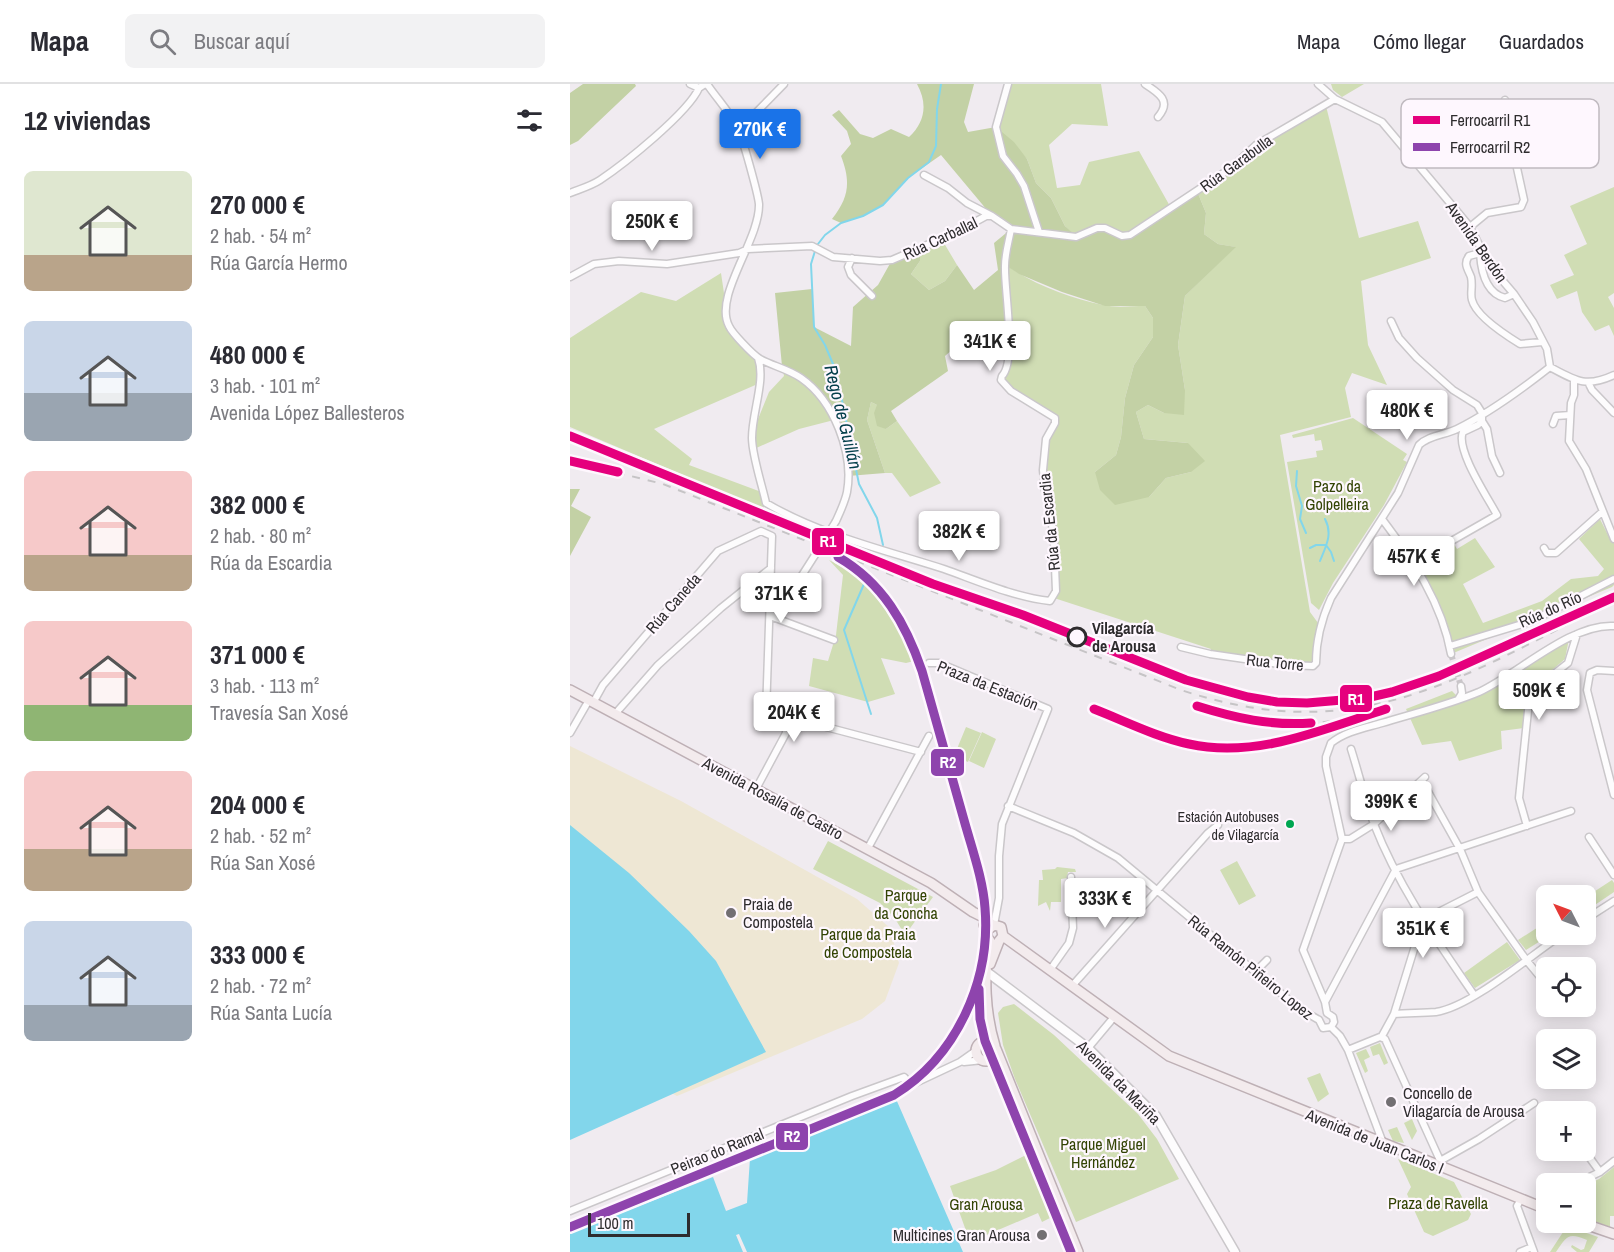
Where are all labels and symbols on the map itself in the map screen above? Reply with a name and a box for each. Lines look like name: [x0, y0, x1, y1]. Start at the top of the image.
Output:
legend: [1401, 99, 1599, 168]
pin: 270K €: [711, 109, 809, 160]
text: Ferrocarril R1: [1450, 109, 1531, 131]
street label: Rúa Garabulla: [1195, 129, 1277, 197]
text: Ferrocarril R2: [1450, 136, 1530, 158]
street label: Avenida Berdón: [1440, 196, 1513, 287]
pin: 250K €: [603, 201, 701, 252]
street label: Rúa Carballal: [899, 211, 981, 265]
pin: 341K €: [941, 321, 1039, 372]
water label: Rego de Guillán: [818, 362, 869, 472]
pin: 480K €: [1358, 390, 1456, 441]
street label: Rúa da Escardia: [1033, 472, 1065, 572]
park label: Pazo da Golpelleira: [1305, 475, 1369, 515]
pin: 382K €: [910, 511, 1008, 562]
line badge: R1: [811, 527, 845, 556]
text: R1: [820, 530, 837, 552]
pin: 457K €: [1365, 536, 1463, 587]
street label: Rúa Caneda: [641, 567, 706, 638]
pin: 371K €: [732, 573, 830, 624]
street label: Rúa do Río: [1515, 585, 1585, 633]
place label: Vilagarcía de Arousa: [1092, 617, 1156, 657]
marker: Vilagarcía de Arousa: [1067, 627, 1087, 647]
street label: Rua Torre: [1245, 648, 1305, 676]
street label: Praza da Estación: [934, 655, 1042, 715]
pin: 509K €: [1490, 670, 1588, 721]
line badge: R1: [1339, 684, 1373, 713]
text: R1: [1348, 688, 1365, 710]
pin: 204K €: [745, 692, 843, 743]
line badge: R2: [930, 748, 965, 777]
street label: Avenida Rosalía de Castro: [698, 751, 847, 844]
text: R2: [940, 751, 956, 773]
pin: 399K €: [1342, 781, 1440, 832]
place label: Estación Autobuses de Vilagarcía: [1178, 808, 1280, 844]
marker: Estación Autobuses de Vilagarcía: [1284, 818, 1296, 830]
pin: 333K €: [1056, 878, 1154, 929]
park label: Parque da Concha: [874, 884, 938, 924]
north arrow: [1536, 885, 1596, 945]
place label: Praia de Compostela: [743, 893, 814, 933]
marker: Praia de Compostela: [724, 906, 738, 920]
pin: 351K €: [1374, 908, 1472, 959]
street label: Rúa Ramón Piñeiro Lopez: [1184, 910, 1319, 1025]
park label: Parque da Praia de Compostela: [820, 923, 916, 963]
street label: Avenida da Mariña: [1071, 1034, 1166, 1129]
place label: Concello de Vilagarcía de Arousa: [1403, 1082, 1525, 1122]
marker: Concello de Vilagarcía de Arousa: [1384, 1095, 1398, 1109]
street label: Avenida de Juan Carlos I: [1302, 1103, 1447, 1179]
street label: Peirao do Ramal: [667, 1122, 767, 1180]
line badge: R2: [775, 1122, 809, 1151]
text: R2: [784, 1125, 800, 1147]
park label: Parque Miguel Hernández: [1060, 1133, 1146, 1173]
park label: Praza de Ravella: [1388, 1192, 1489, 1214]
park label: Gran Arousa: [949, 1193, 1024, 1215]
scale bar: [588, 1210, 690, 1238]
place label: Multicines Gran Arousa: [893, 1224, 1031, 1246]
marker: Multicines Gran Arousa: [1035, 1228, 1049, 1242]

